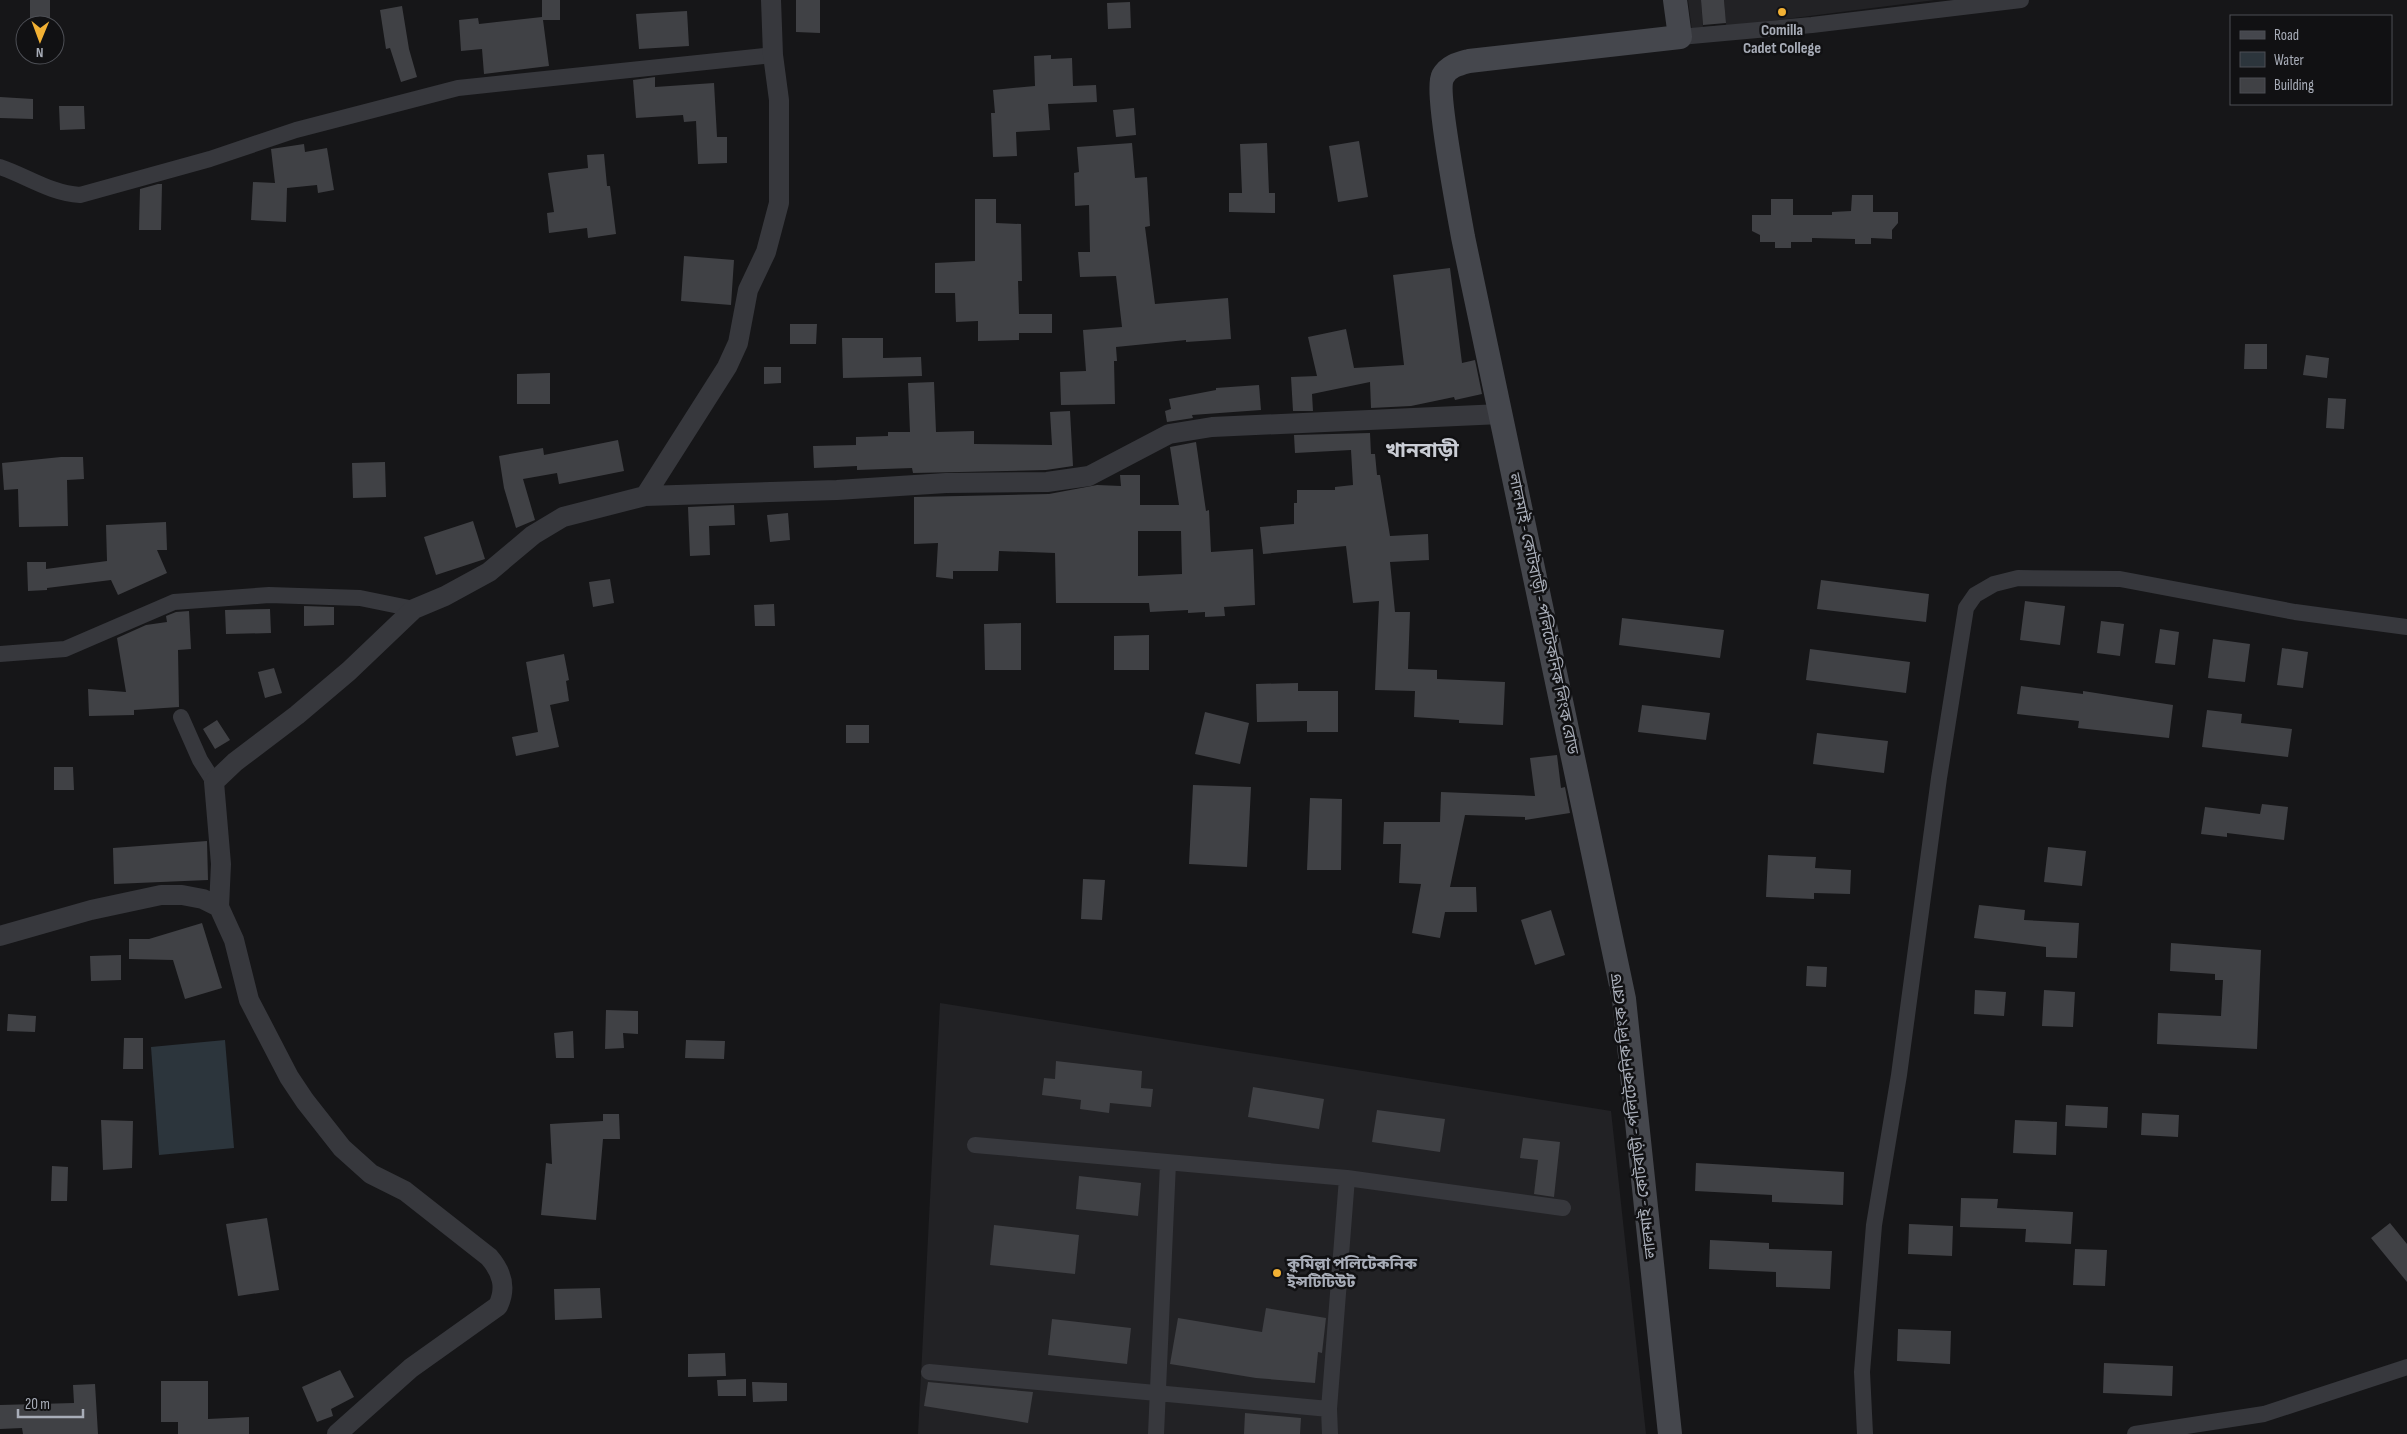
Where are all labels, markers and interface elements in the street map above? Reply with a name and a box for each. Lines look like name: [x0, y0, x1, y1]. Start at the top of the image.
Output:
marker: Comilla Cadet College: [1776, 6, 1788, 18]
north arrow: [15, 15, 65, 65]
legend: [2230, 15, 2392, 105]
place label: Comilla Cadet College: [1743, 21, 1821, 58]
text: Road: [2274, 26, 2299, 45]
text: N: [36, 44, 44, 61]
text: Water: [2274, 51, 2305, 70]
text: Building: [2274, 76, 2314, 95]
district label: খানবাড়ী: [1385, 438, 1460, 463]
street label: লালমাই - কোটবাড়ী - পলিটেকনিক লিংক রোড: [1504, 471, 1583, 757]
street label: লালমাই - কোটবাড়ী - পলিটেকনিক লিংক রোড: [1606, 972, 1661, 1261]
place label: কুমিল্লা পলিটেকনিক ইন্সটিটিউট: [1286, 1255, 1418, 1292]
marker: কুমিল্লা পলিটেকনিক ইন্সটিটিউট: [1271, 1267, 1283, 1279]
scale bar: [18, 1386, 82, 1418]
text: 20 m: [25, 1395, 50, 1414]

